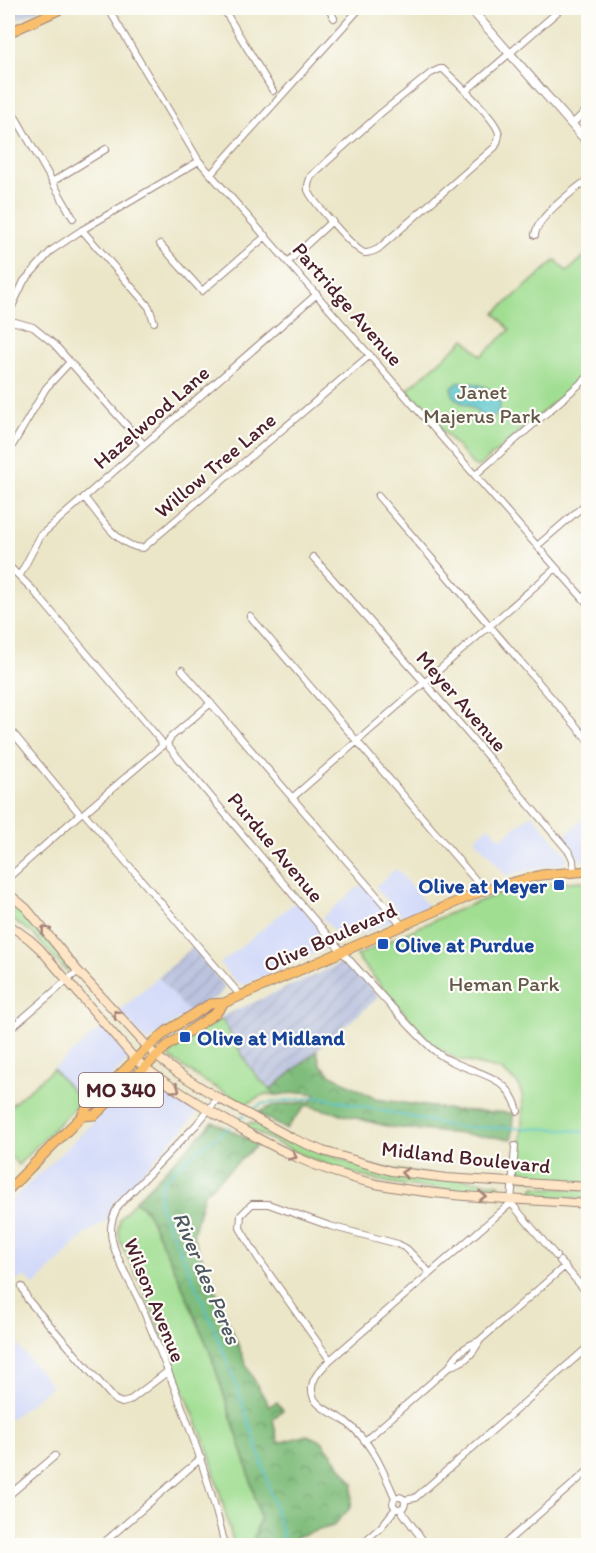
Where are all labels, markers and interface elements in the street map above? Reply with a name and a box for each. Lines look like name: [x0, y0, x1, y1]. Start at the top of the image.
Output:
street label: Partridge Avenue: [287, 237, 409, 371]
street label: Hazelwood Lane: [88, 360, 214, 474]
park label: Janet Majerus Park: [423, 379, 541, 428]
street label: Willow Tree Lane: [149, 407, 281, 523]
street label: Meyer Avenue: [411, 645, 513, 757]
street label: Purdue Avenue: [223, 787, 329, 907]
place label: Olive at Meyer: [418, 873, 548, 899]
marker: Olive at Meyer: [552, 878, 566, 892]
street label: Olive Boulevard: [260, 896, 401, 977]
one-way arrow: [41, 926, 52, 937]
place label: Olive at Purdue: [395, 932, 534, 957]
marker: Olive at Purdue: [376, 937, 390, 951]
park label: Heman Park: [449, 971, 559, 996]
one-way arrow: [113, 1010, 124, 1021]
place label: Olive at Midland: [197, 1025, 345, 1050]
marker: Olive at Midland: [178, 1030, 192, 1044]
road number: MO 340: [79, 1073, 163, 1107]
one-way arrow: [169, 1082, 180, 1093]
street label: Midland Boulevard: [380, 1136, 552, 1178]
one-way arrow: [286, 1149, 297, 1161]
one-way arrow: [400, 1167, 409, 1179]
one-way arrow: [478, 1189, 487, 1202]
water label: River des Peres: [167, 1208, 247, 1349]
street label: Wilson Avenue: [119, 1234, 191, 1366]

